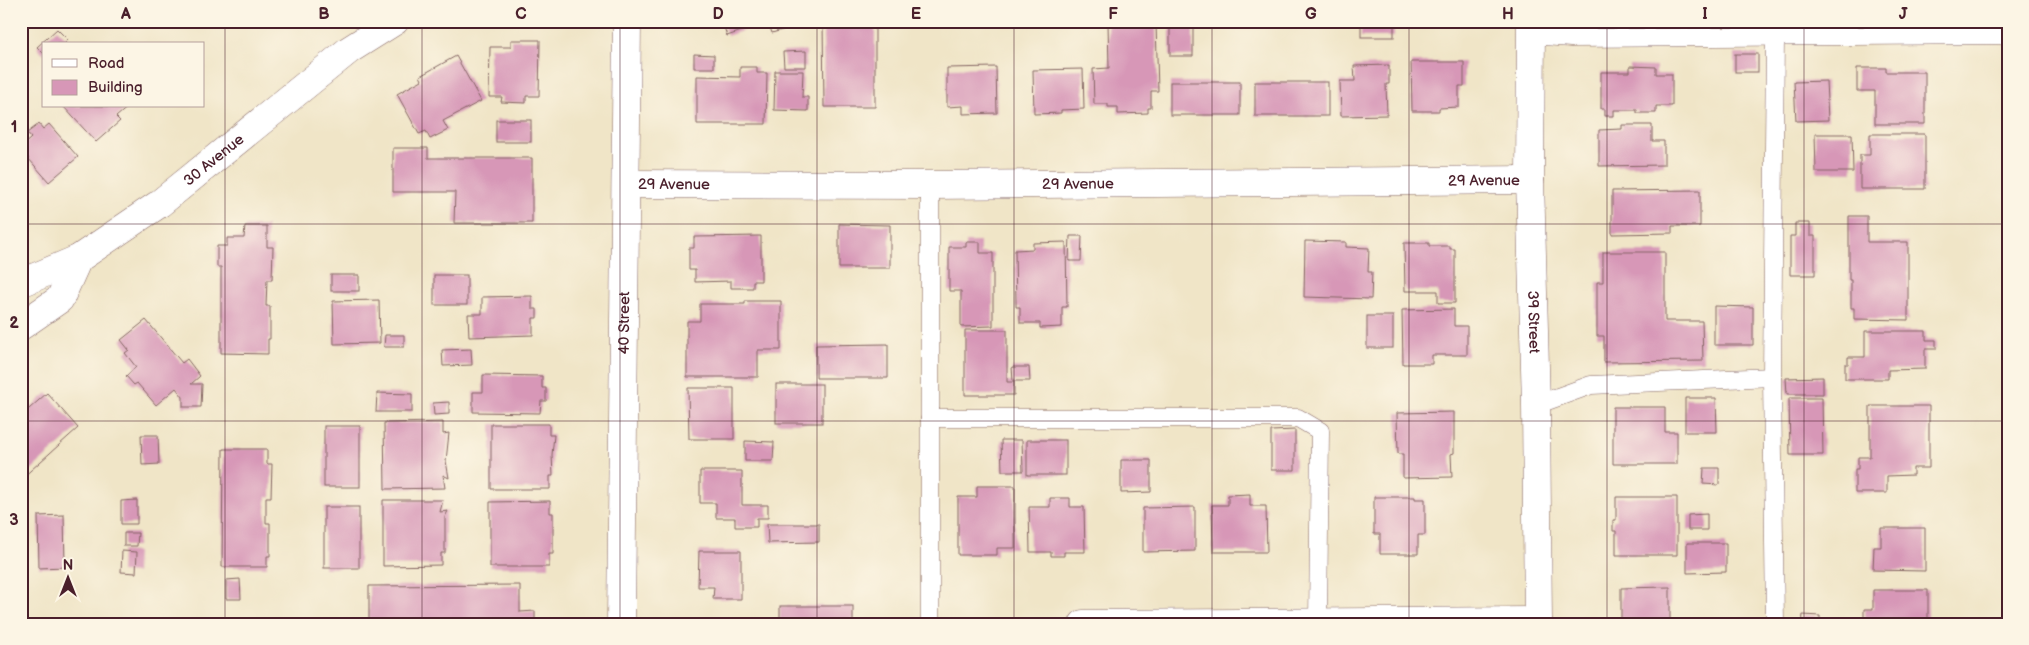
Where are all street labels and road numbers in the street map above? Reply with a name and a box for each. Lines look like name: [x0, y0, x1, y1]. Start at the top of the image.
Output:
street label: 30 Avenue: [180, 130, 248, 190]
street label: 29 Avenue: [1448, 171, 1520, 191]
street label: 29 Avenue: [1042, 174, 1114, 194]
street label: 29 Avenue: [638, 175, 710, 194]
street label: 39 Street: [1523, 290, 1544, 354]
street label: 40 Street: [615, 291, 634, 355]

